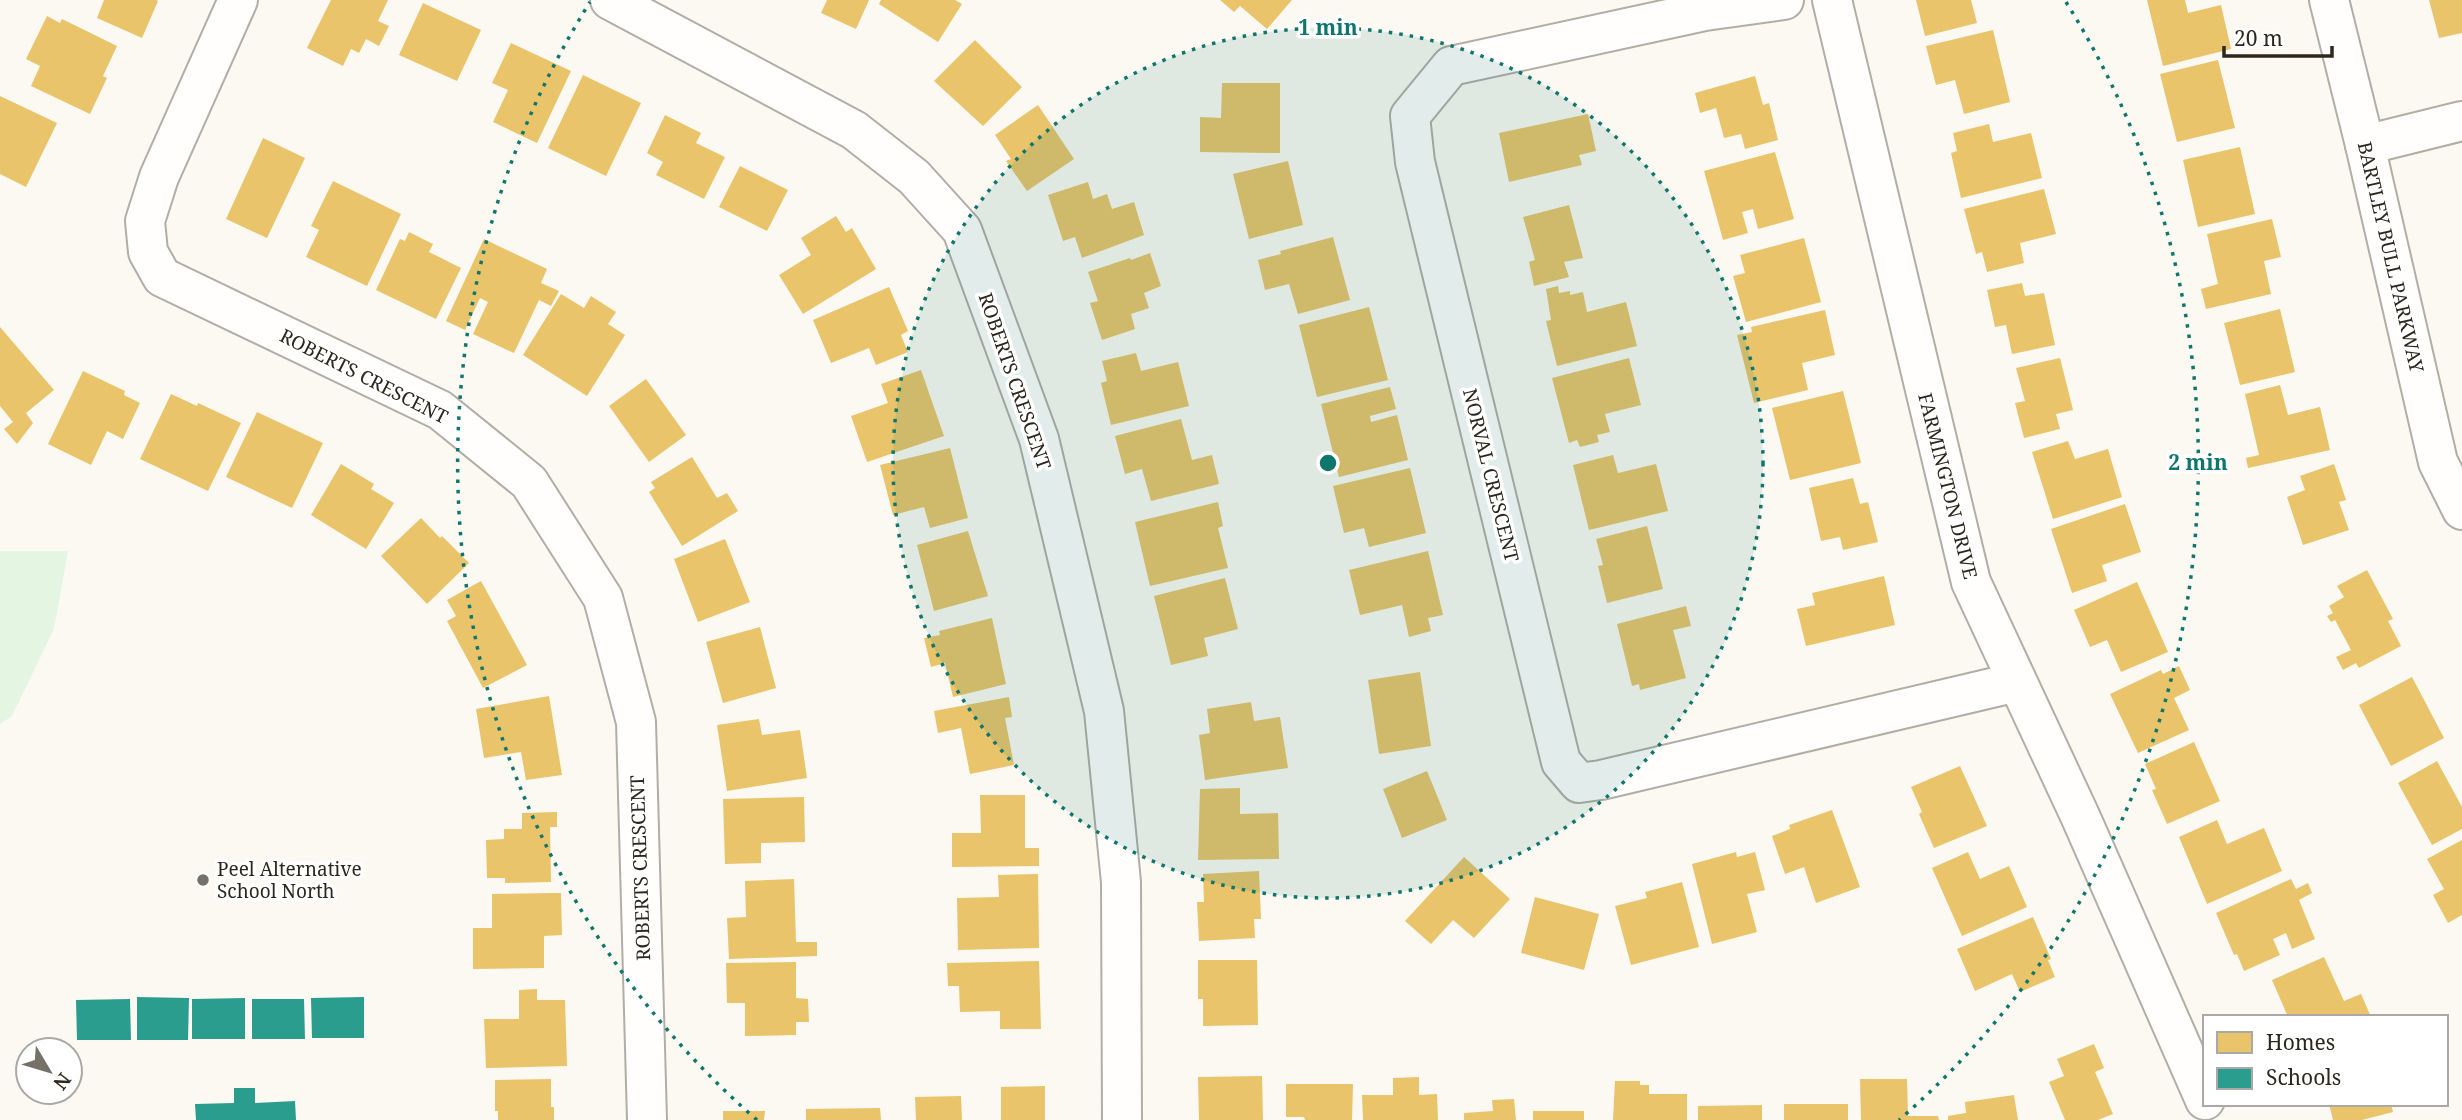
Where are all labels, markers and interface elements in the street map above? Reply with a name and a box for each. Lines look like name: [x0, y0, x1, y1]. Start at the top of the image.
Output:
text: 1 min: [1298, 13, 1358, 41]
scale bar: [2224, 14, 2332, 58]
text: 20 m: [2234, 24, 2283, 52]
street label: BARTLEY BULL PARKWAY: [2352, 139, 2430, 375]
street label: ROBERTS CRESCENT: [973, 289, 1058, 473]
street label: ROBERTS CRESCENT: [275, 322, 453, 430]
street label: NORVAL CRESCENT: [1457, 386, 1525, 565]
street label: FARMINGTON DRIVE: [1912, 390, 1984, 582]
text: 2 min: [2168, 448, 2228, 476]
centre of rings: [1316, 451, 1340, 475]
street label: ROBERTS CRESCENT: [624, 775, 656, 961]
place label: Peel Alternative School North: [217, 856, 362, 904]
marker: Peel Alternative School North: [195, 872, 211, 888]
legend: [2203, 1015, 2448, 1106]
text: Homes: [2266, 1028, 2335, 1056]
north arrow: [14, 1036, 84, 1106]
text: Schools: [2266, 1063, 2341, 1091]
text: N: [48, 1068, 77, 1095]

